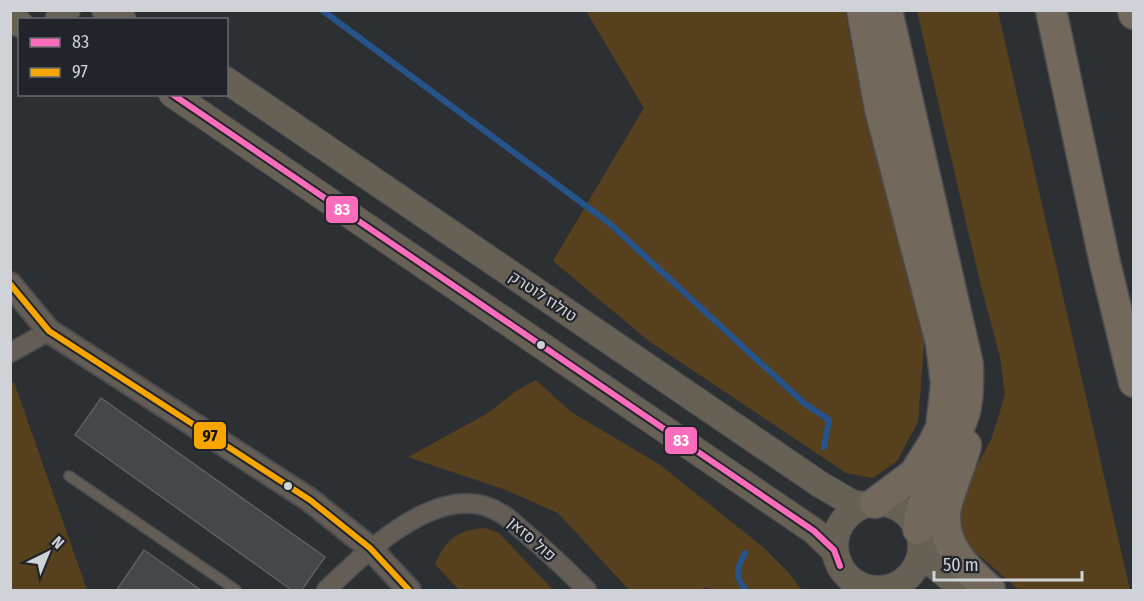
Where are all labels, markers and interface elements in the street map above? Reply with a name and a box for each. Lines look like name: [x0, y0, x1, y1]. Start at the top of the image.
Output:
legend: [18, 18, 228, 96]
text: 83: [72, 31, 89, 53]
text: 97: [72, 61, 88, 83]
line badge: 83: [325, 195, 359, 224]
text: 83: [334, 200, 350, 219]
street label: טולוז לוטרק: [506, 266, 580, 326]
unlabelled marker: [535, 339, 547, 351]
line badge: 97: [193, 421, 227, 450]
text: 97: [203, 426, 218, 445]
line badge: 83: [664, 426, 698, 455]
text: 83: [673, 431, 689, 450]
unlabelled marker: [282, 480, 294, 492]
street label: פול סזאן: [504, 513, 560, 565]
north arrow: [18, 523, 78, 583]
text: N: [48, 532, 68, 553]
scale bar: [934, 544, 1082, 582]
text: 50 m: [943, 554, 979, 576]

